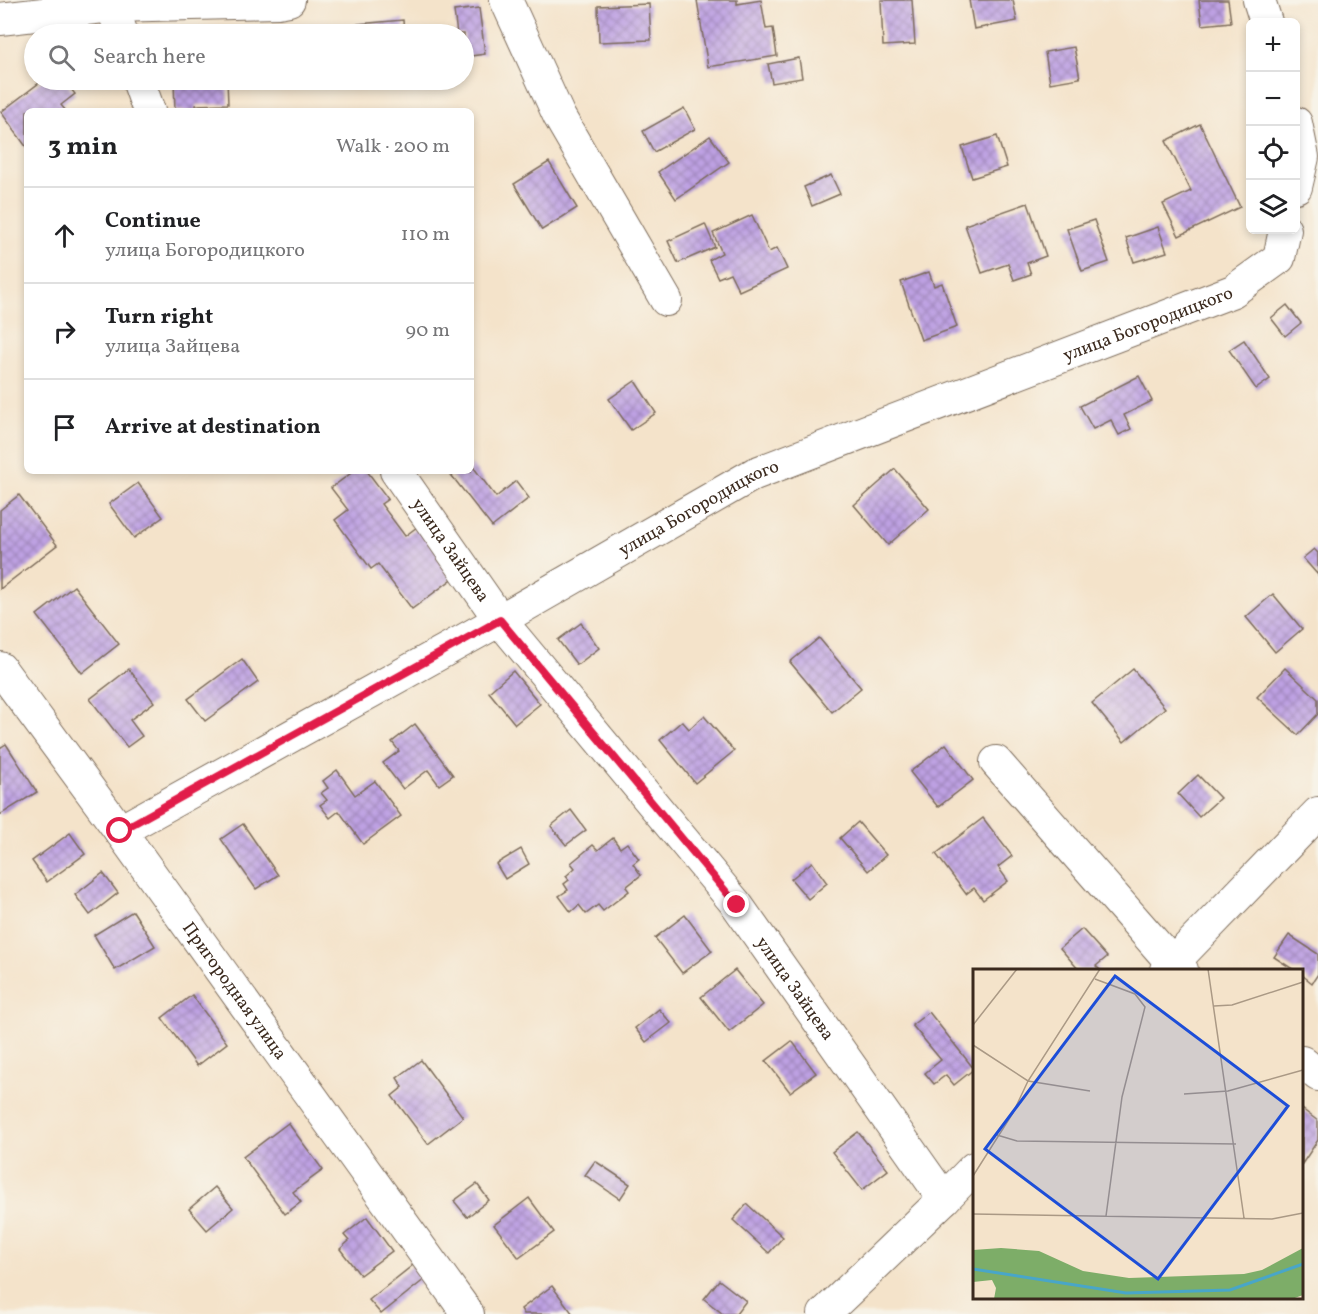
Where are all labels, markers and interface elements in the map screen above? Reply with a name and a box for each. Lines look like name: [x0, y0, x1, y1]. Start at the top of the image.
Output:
map controls: [1246, 18, 1300, 234]
button: +: [1246, 18, 1300, 72]
search box: [24, 24, 474, 90]
icon: search: [45, 41, 78, 74]
text: Search here: [93, 42, 206, 73]
button: −: [1246, 72, 1300, 126]
button: locate: [1246, 126, 1300, 180]
text: 3 min: [48, 129, 118, 165]
text: Walk · 200 m: [336, 133, 450, 161]
button: layers: [1246, 180, 1300, 234]
text: Continue: [105, 206, 201, 237]
icon: ahead: [48, 219, 81, 252]
text: 110 m: [401, 221, 450, 249]
text: улица Богородицкого: [105, 237, 305, 265]
street label: улица Богородицкого: [1060, 281, 1237, 369]
text: Turn right: [105, 302, 213, 333]
icon: right: [48, 315, 81, 348]
text: 90 m: [406, 317, 450, 345]
text: улица Зайцева: [105, 333, 240, 361]
icon: arrive: [48, 411, 81, 444]
text: Arrive at destination: [105, 412, 321, 443]
street label: улица Богородицкого: [614, 455, 783, 563]
street label: улица Зайцева: [405, 493, 495, 608]
route start: [106, 817, 132, 843]
route end: [723, 891, 749, 917]
street label: Пригородная улица: [175, 917, 292, 1065]
street label: улица Зайцева: [749, 932, 840, 1046]
inset map: [973, 969, 1303, 1299]

